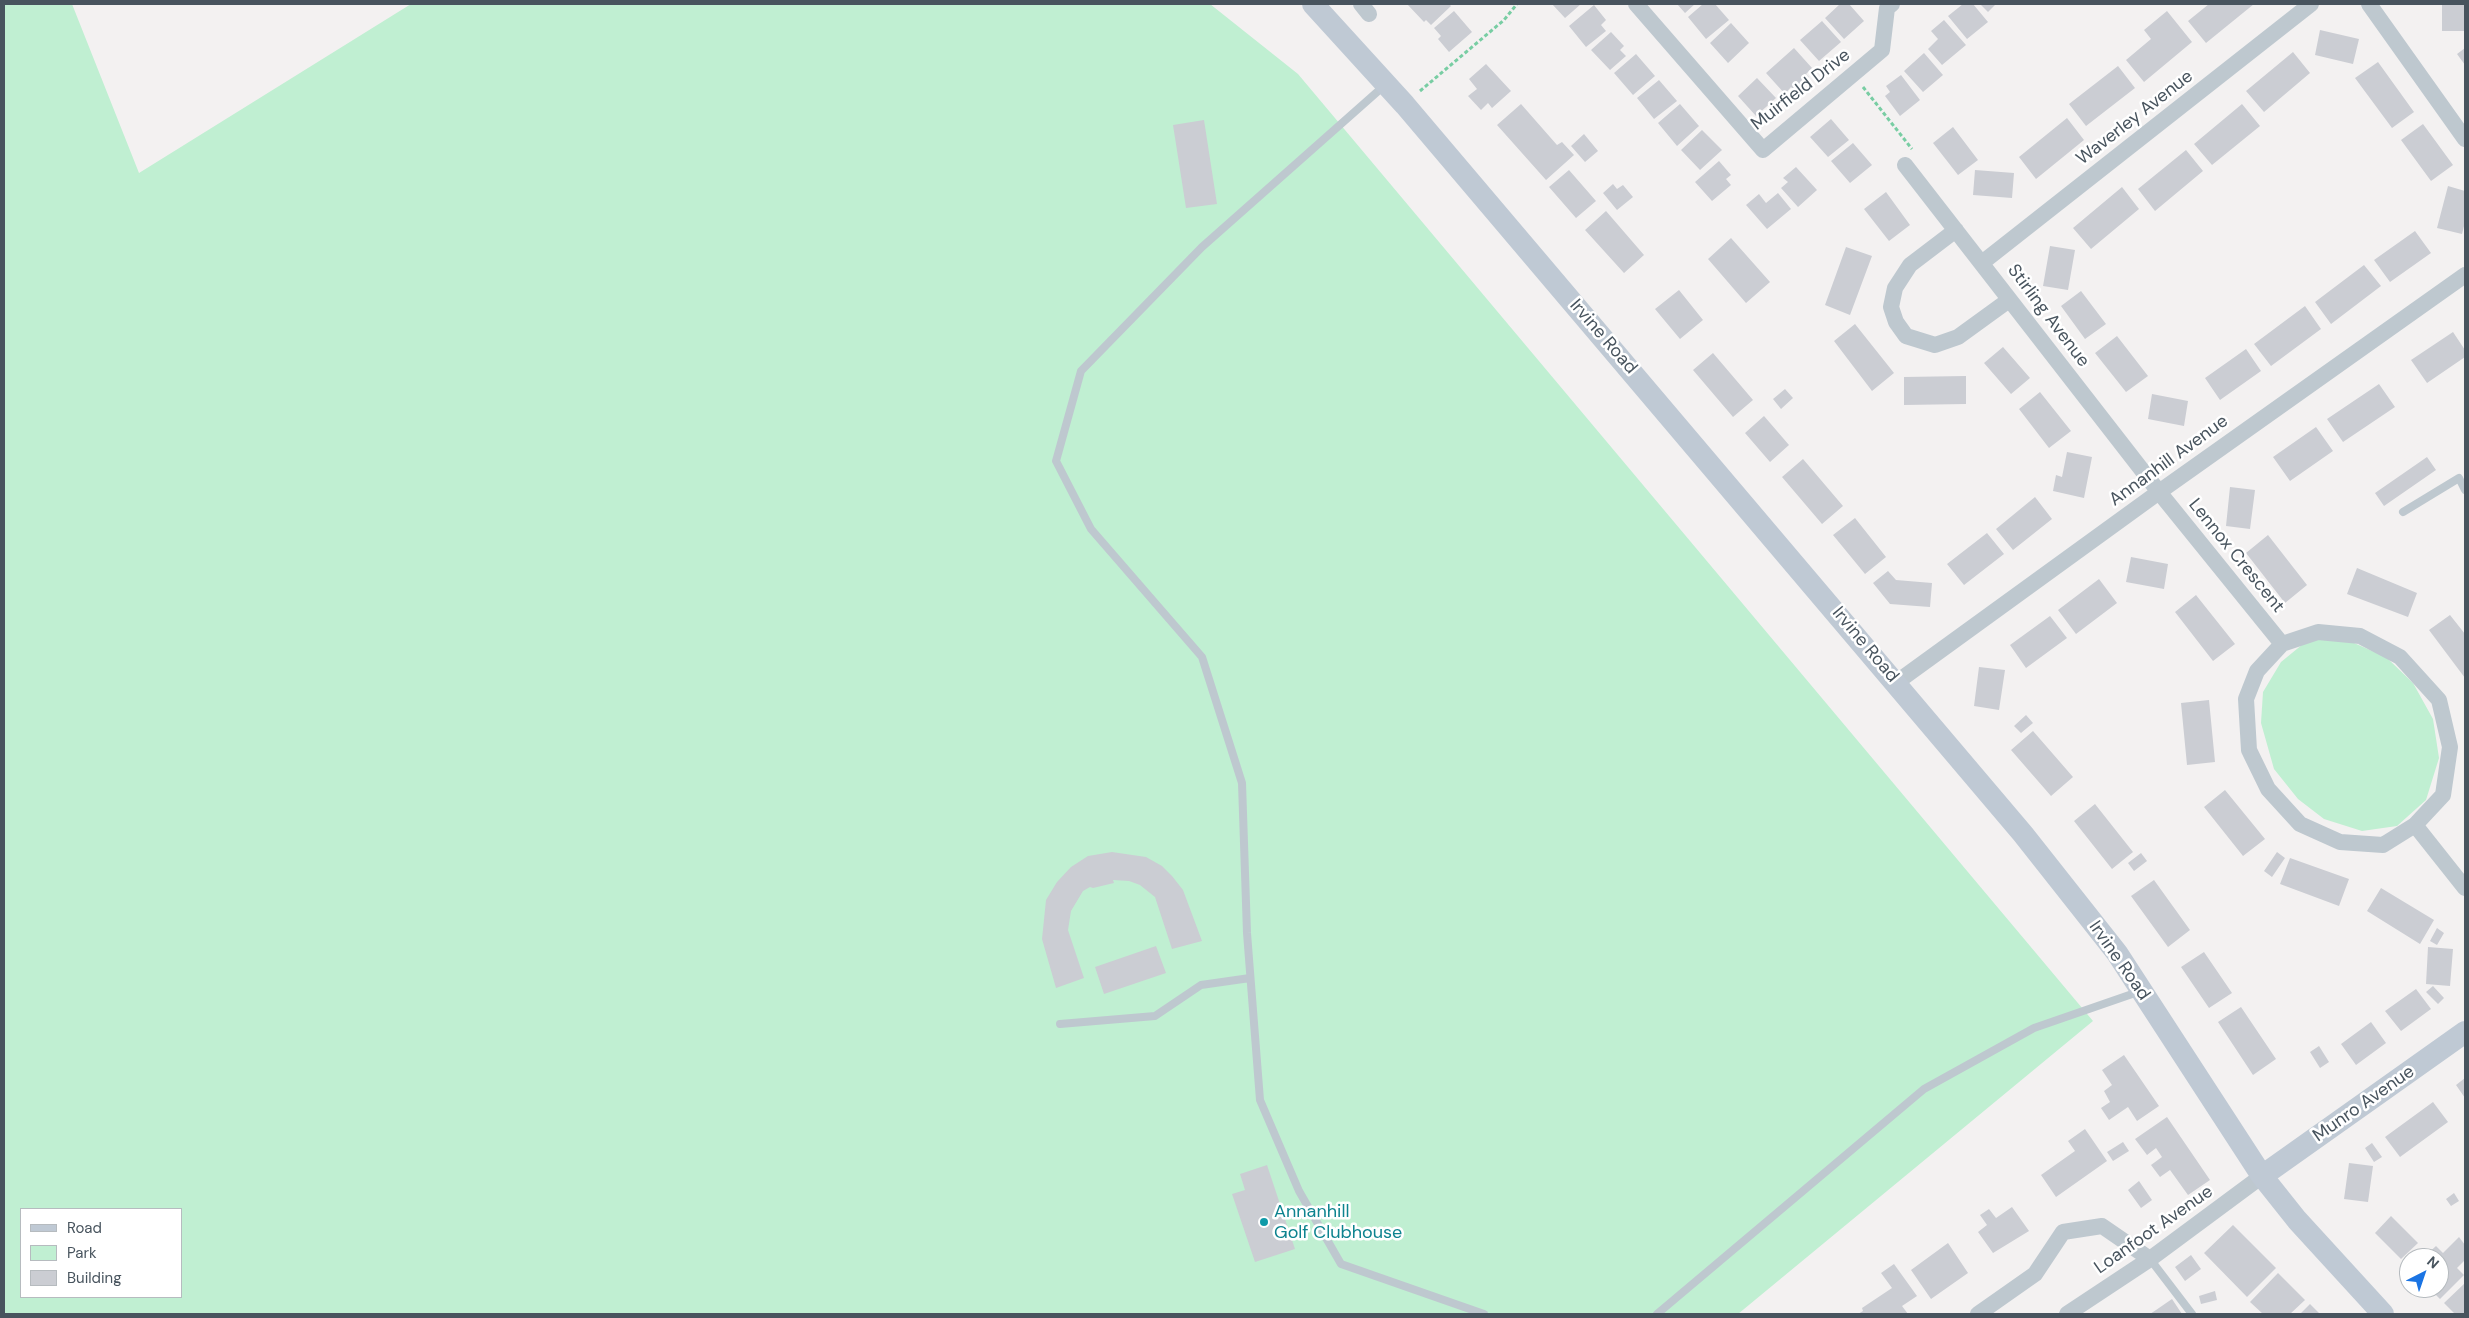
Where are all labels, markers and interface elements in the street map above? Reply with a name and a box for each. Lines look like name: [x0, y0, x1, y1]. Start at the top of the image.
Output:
street label: Muirfield Drive: [1747, 45, 1855, 135]
street label: Waverley Avenue: [2073, 66, 2197, 170]
street label: Stirling Avenue: [2002, 260, 2094, 372]
street label: Irvine Road: [1565, 295, 1641, 379]
street label: Annanhill Avenue: [2105, 411, 2233, 511]
street label: Lennox Crescent: [2183, 495, 2289, 617]
street label: Irvine Road: [1827, 603, 1903, 687]
street label: Irvine Road: [2084, 917, 2154, 1005]
street label: Munro Avenue: [2309, 1061, 2419, 1147]
street label: Loanfoot Avenue: [2091, 1181, 2217, 1279]
place label: Annanhill Golf Clubhouse: [1274, 1201, 1402, 1244]
legend: [20, 1208, 182, 1298]
marker: Annanhill Golf Clubhouse: [1258, 1216, 1270, 1228]
text: Road: [67, 1218, 102, 1238]
text: Park: [67, 1243, 97, 1263]
north arrow: [2399, 1248, 2449, 1298]
text: N: [2423, 1252, 2443, 1273]
text: Building: [67, 1268, 122, 1288]

